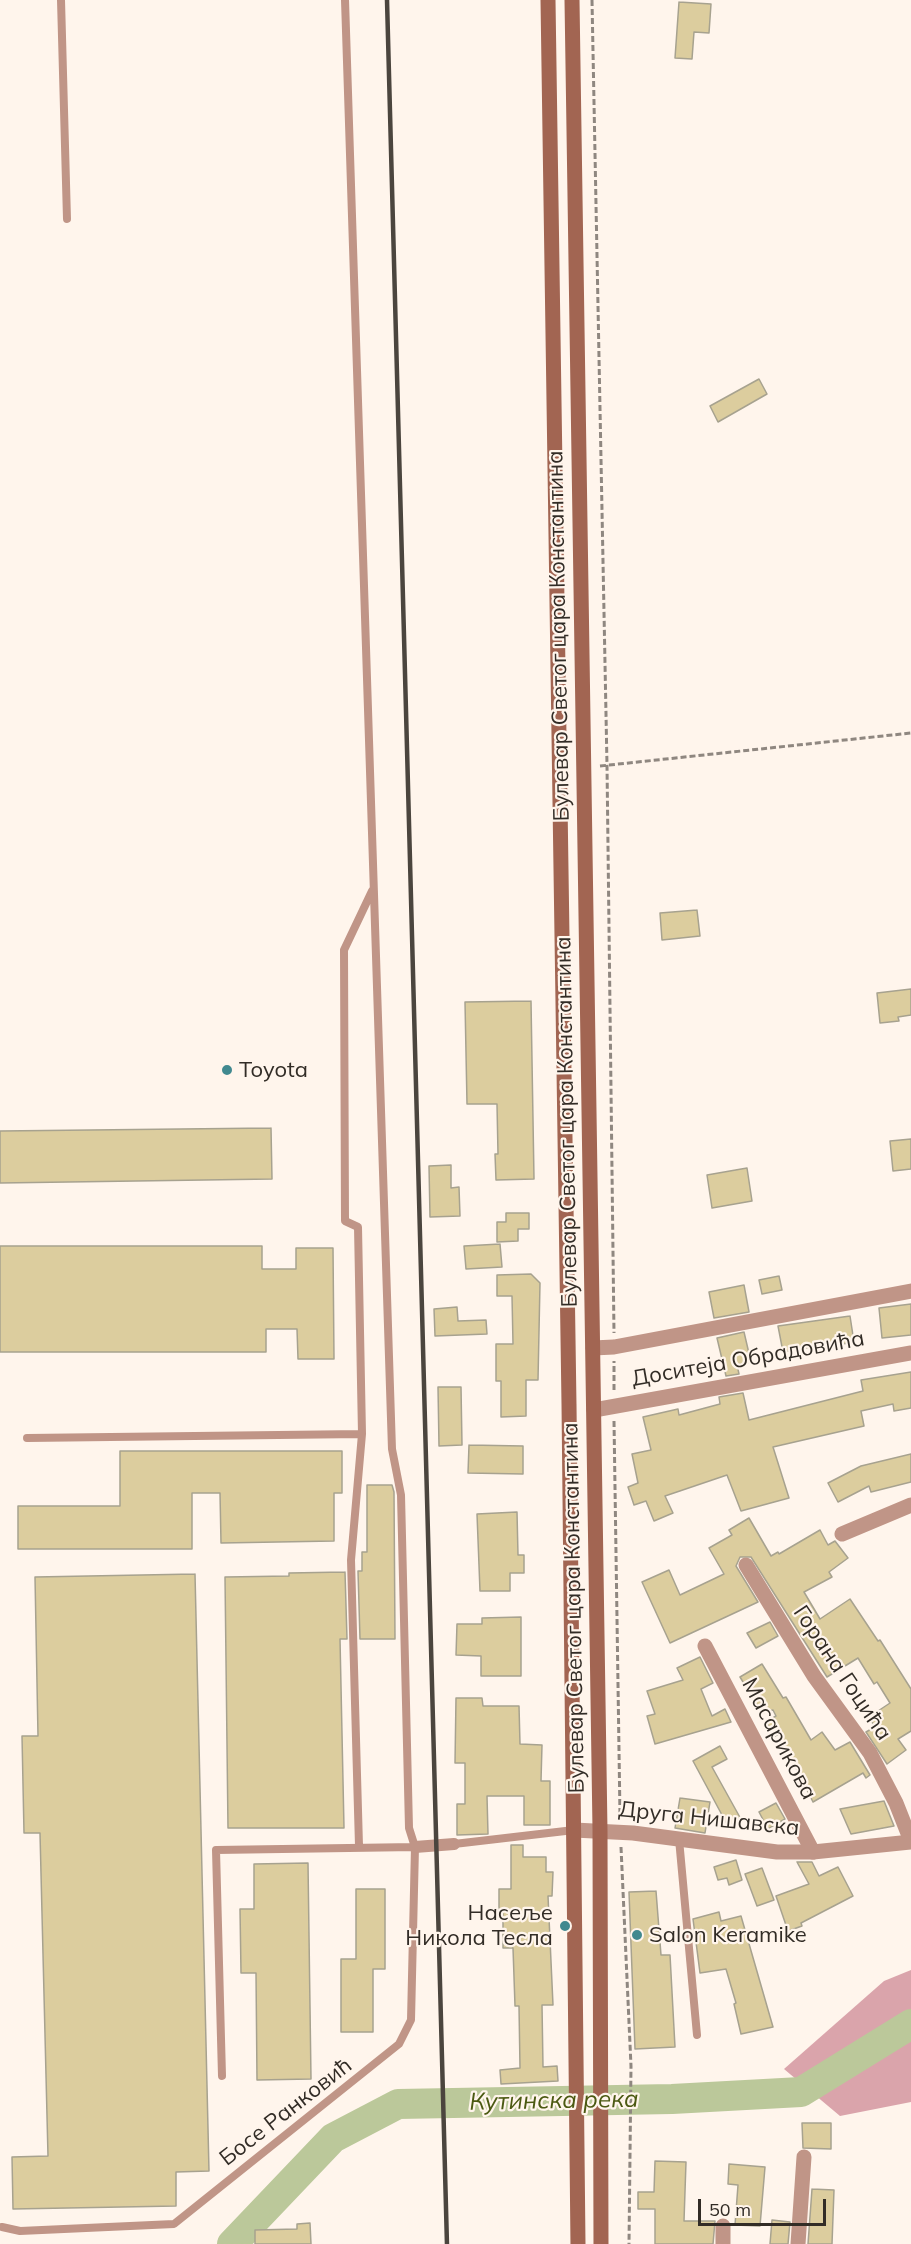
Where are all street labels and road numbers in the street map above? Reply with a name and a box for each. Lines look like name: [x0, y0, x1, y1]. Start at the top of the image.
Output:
street label: Булевар Светог цара Константина: [543, 450, 575, 822]
street label: Булевар Светог цара Константина: [551, 936, 583, 1308]
street label: Доситеја Обрадовића: [629, 1326, 867, 1392]
street label: Булевар Светог цара Константина: [558, 1422, 590, 1794]
street label: Горана Гоцића: [787, 1601, 897, 1745]
street label: Масарикова: [736, 1674, 822, 1804]
street label: Друга Нишавска: [617, 1796, 801, 1842]
street label: Босе Ранковић: [215, 2052, 357, 2172]

